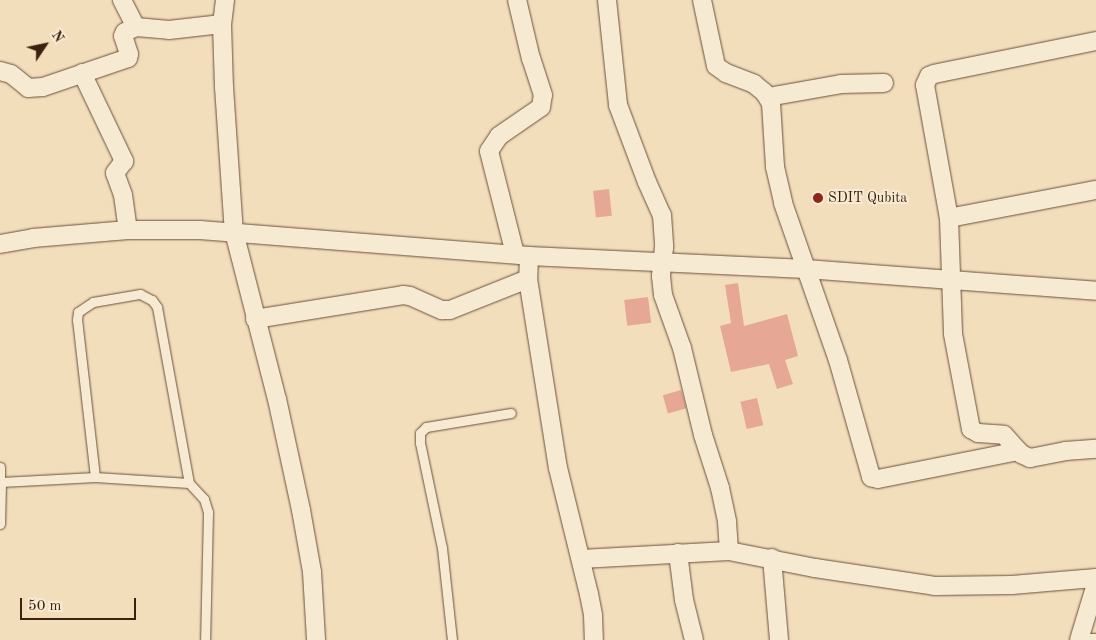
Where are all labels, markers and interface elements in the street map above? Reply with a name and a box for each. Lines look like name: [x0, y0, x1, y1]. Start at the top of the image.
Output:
north arrow: [20, 20, 70, 70]
text: N: [49, 28, 66, 45]
place label: SDIT Qubita: [828, 190, 907, 206]
marker: SDIT Qubita: [812, 192, 824, 204]
scale bar: [22, 588, 139, 620]
text: 50 m: [28, 599, 62, 614]

